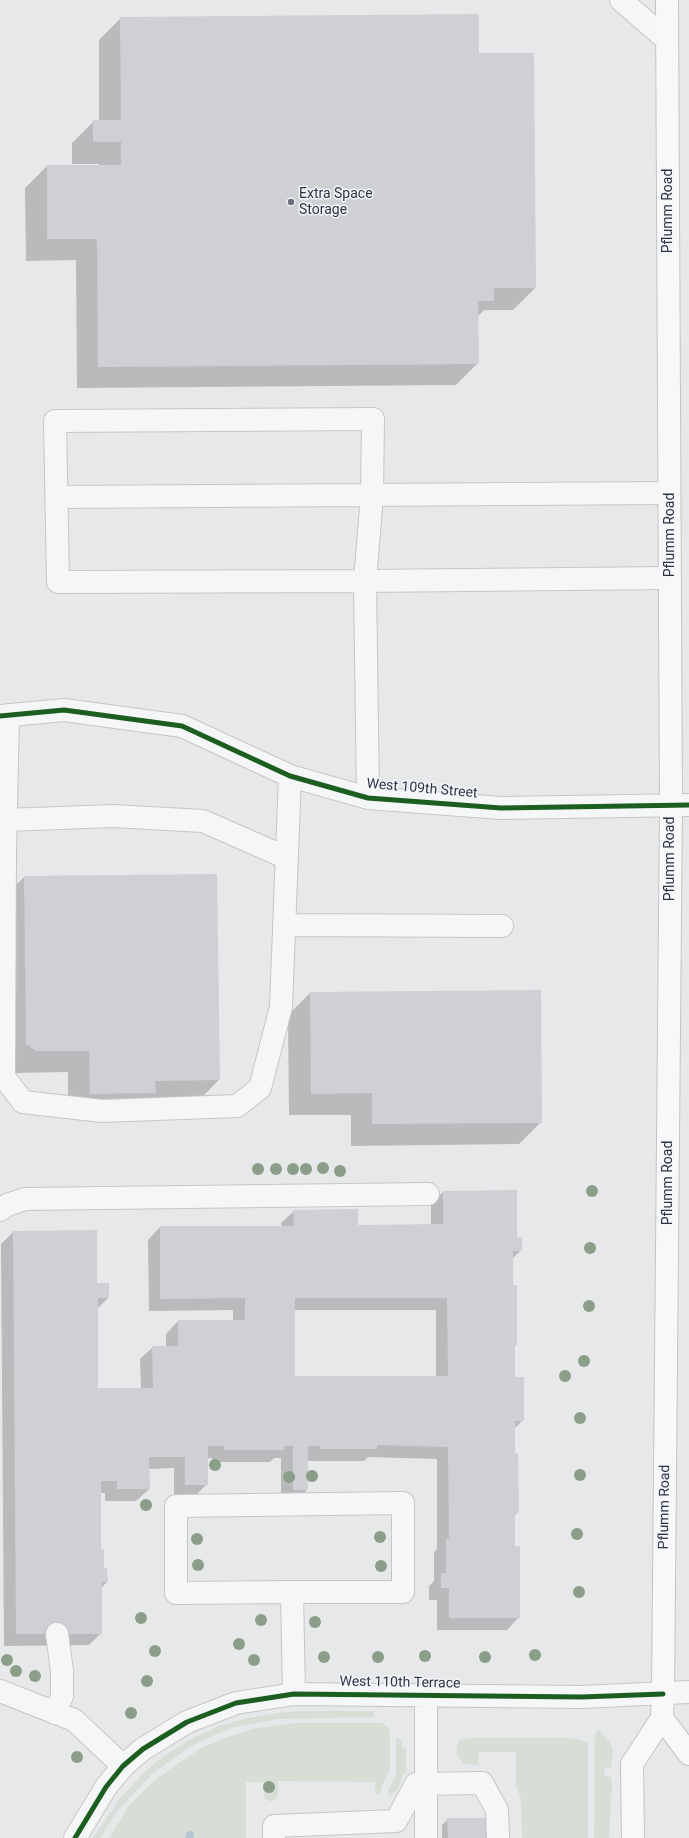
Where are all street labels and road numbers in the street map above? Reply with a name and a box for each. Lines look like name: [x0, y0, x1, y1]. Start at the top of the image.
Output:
street label: Pflumm Road: [660, 169, 676, 253]
street label: Pflumm Road: [662, 493, 678, 577]
street label: West 109th Street: [366, 776, 478, 802]
street label: Pflumm Road: [662, 817, 678, 901]
street label: Pflumm Road: [660, 1141, 676, 1225]
street label: Pflumm Road: [656, 1465, 674, 1549]
street label: West 110th Terrace: [339, 1674, 461, 1692]

